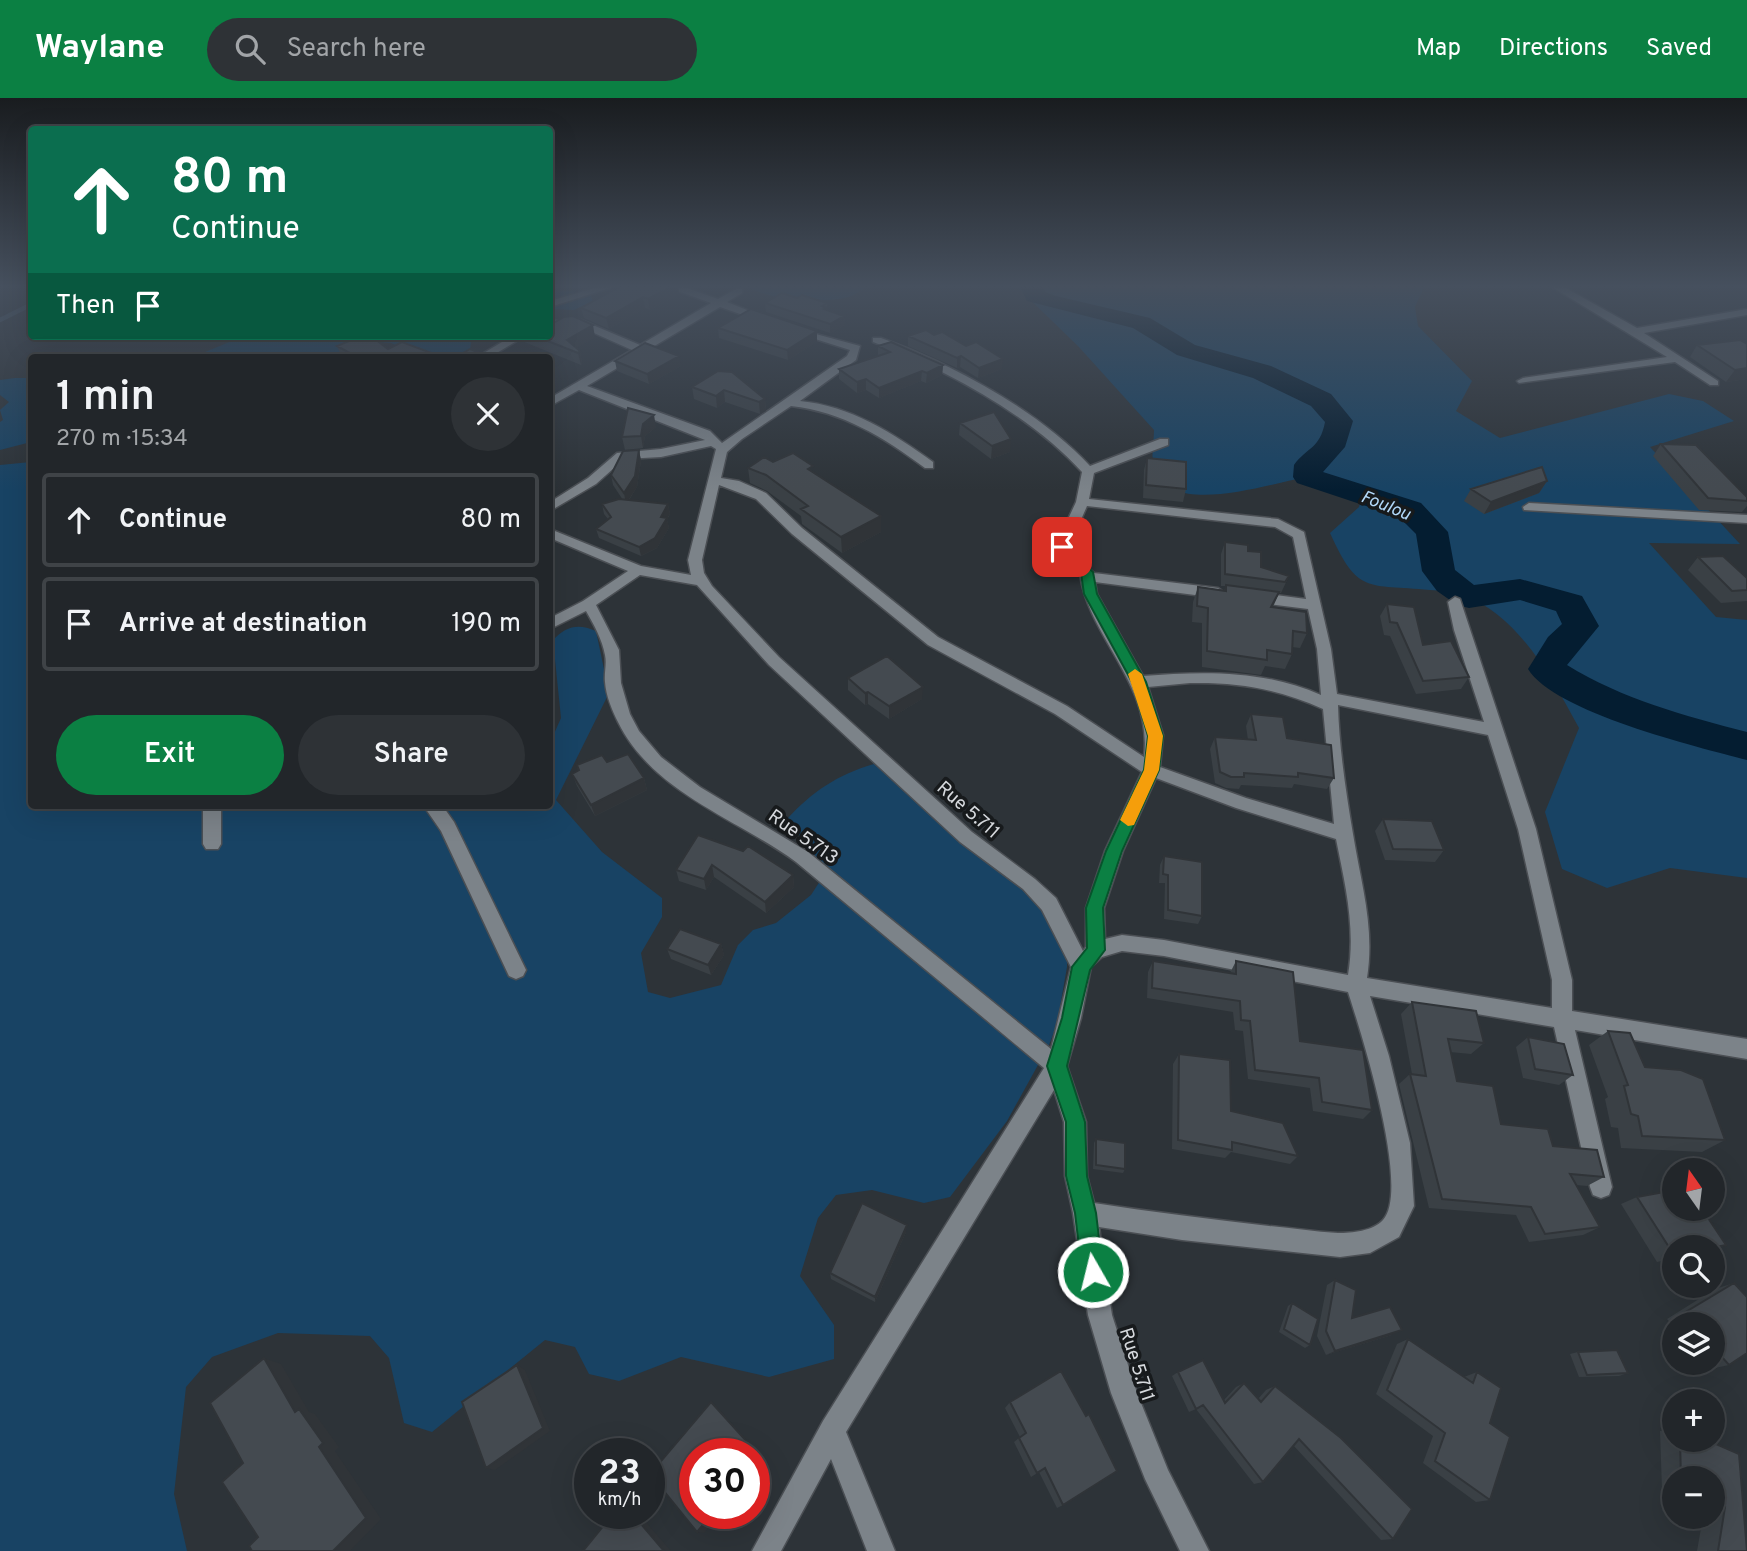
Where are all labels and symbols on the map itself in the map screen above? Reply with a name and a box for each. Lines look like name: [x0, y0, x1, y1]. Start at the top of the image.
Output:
water label: Foulou: [1357, 486, 1414, 527]
pin: [1032, 517, 1092, 577]
street label: Rue 5.711: [931, 776, 1004, 845]
street label: Rue 5.713: [763, 805, 843, 871]
north arrow: [1662, 1158, 1726, 1222]
position arrow: [1056, 1235, 1130, 1309]
street label: Rue 5.711: [1113, 1325, 1159, 1405]
speed limit sign: 30: [679, 1438, 770, 1529]

